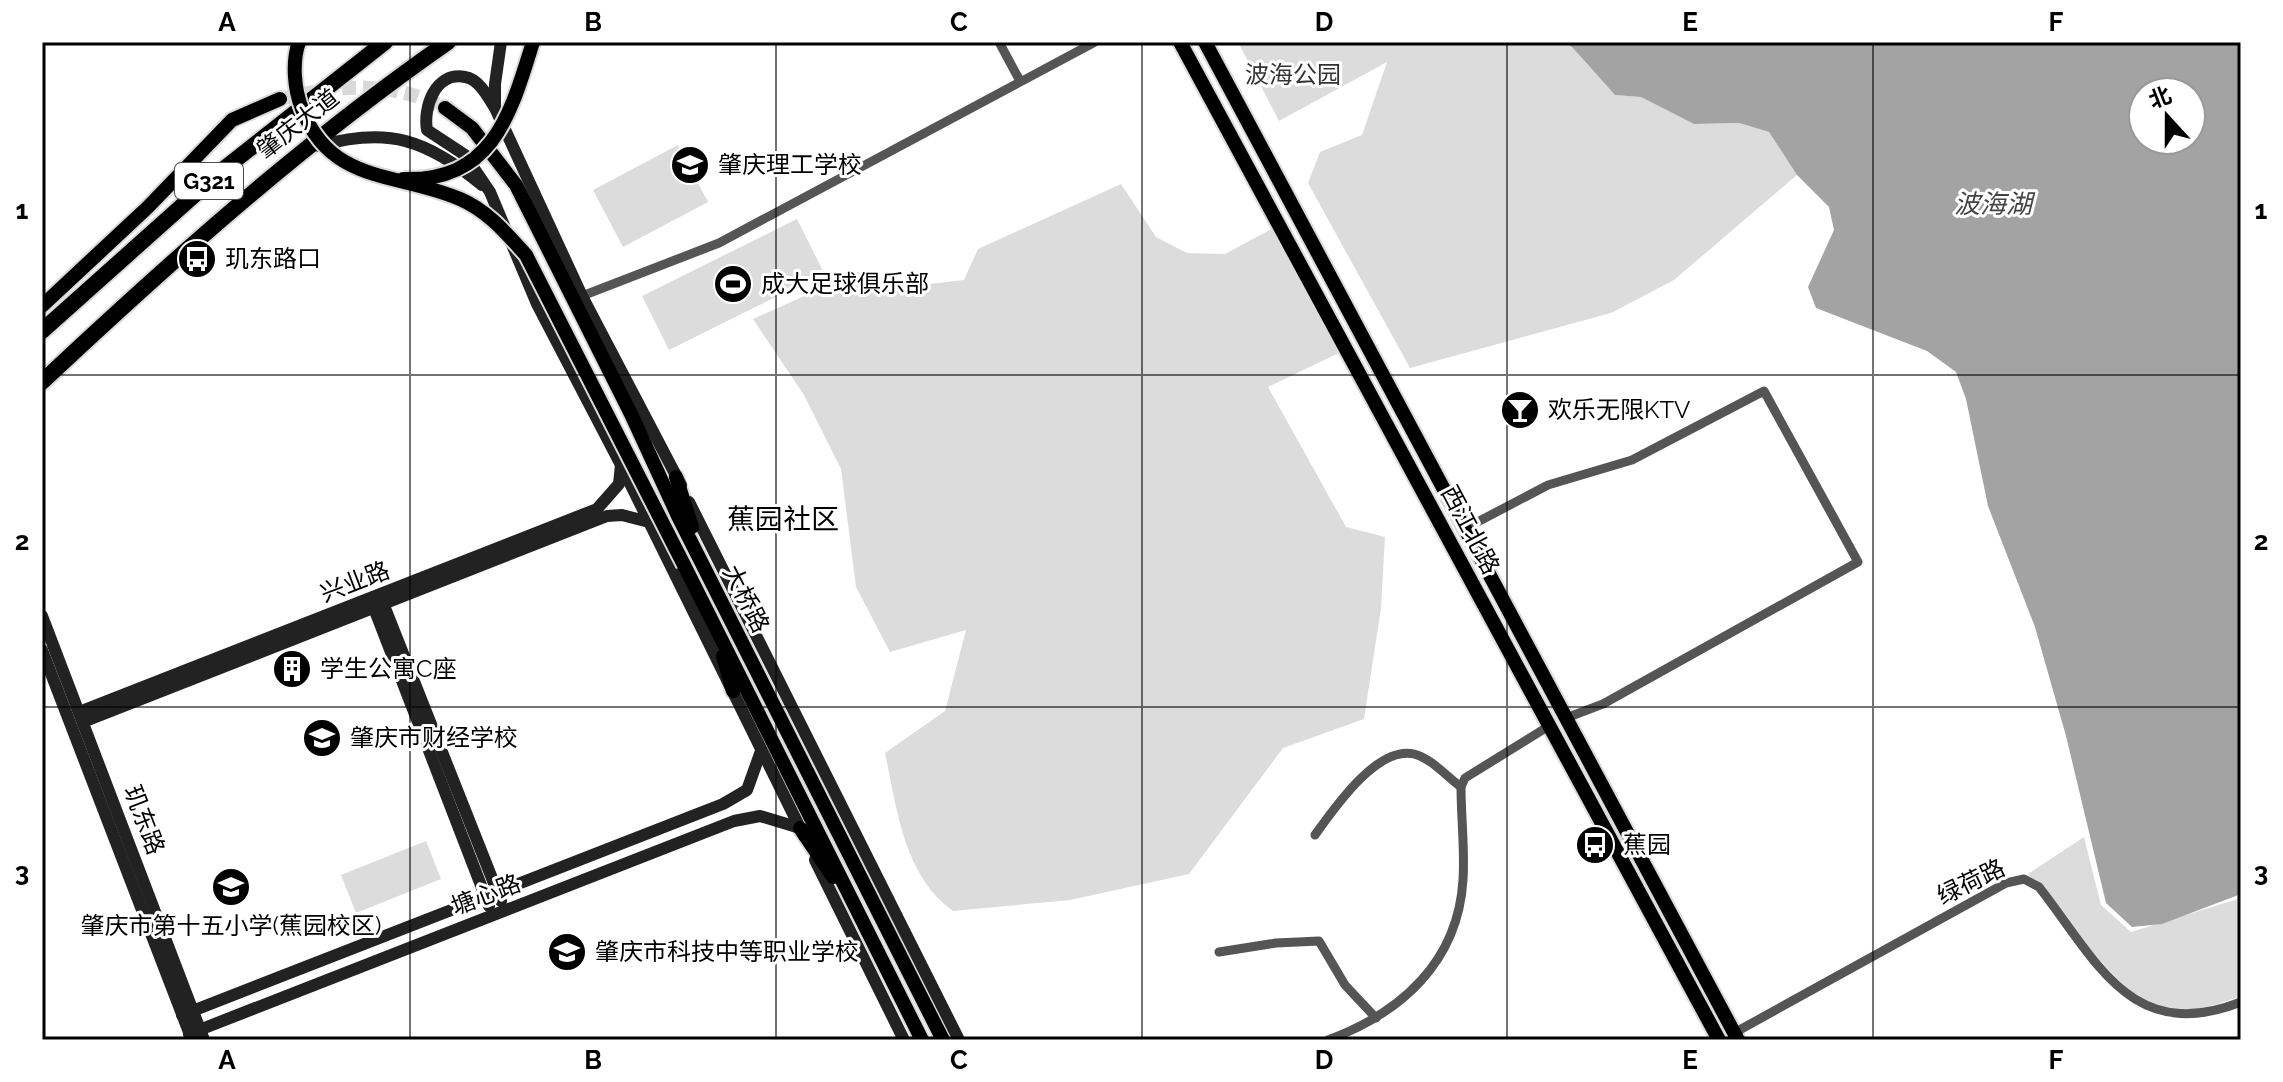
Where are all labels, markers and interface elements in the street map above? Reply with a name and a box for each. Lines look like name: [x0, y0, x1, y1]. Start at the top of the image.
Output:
text: A: [218, 7, 236, 37]
text: B: [584, 7, 602, 37]
text: C: [950, 7, 968, 37]
text: D: [1315, 7, 1333, 37]
text: E: [1682, 7, 1698, 37]
text: F: [2049, 7, 2064, 37]
park label: 波海公园: [1245, 60, 1341, 89]
north arrow: [2127, 76, 2207, 156]
text: 北: [2145, 81, 2175, 113]
street label: 肇庆大道: [251, 83, 344, 165]
school or university icon: 肇庆理工学校: [669, 144, 711, 186]
place label: 肇庆理工学校: [718, 150, 862, 179]
road number: G321: [175, 163, 243, 199]
water label: 波海湖: [1954, 189, 2036, 219]
text: 1: [16, 195, 29, 225]
text: 1: [2255, 195, 2268, 225]
bus stop icon: 玑东路口: [176, 238, 218, 280]
place label: 玑东路口: [225, 244, 321, 273]
sports icon: 成大足球俱乐部: [712, 263, 754, 305]
place label: 成大足球俱乐部: [761, 269, 929, 298]
bar icon: 欢乐无限KTV: [1499, 389, 1541, 431]
place label: 欢乐无限KTV: [1548, 395, 1690, 424]
street label: 西江北路: [1435, 481, 1506, 579]
district label: 蕉园社区: [727, 503, 839, 536]
text: 2: [15, 526, 29, 556]
text: 2: [2254, 526, 2268, 556]
street label: 兴业路: [316, 555, 394, 608]
street label: 大桥路: [717, 560, 776, 637]
building icon: 学生公寓C座: [271, 648, 313, 690]
place label: 学生公寓C座: [320, 654, 456, 683]
school or university icon: 肇庆市财经学校: [301, 717, 343, 759]
place label: 肇庆市财经学校: [350, 723, 518, 752]
street label: 玑东路: [118, 781, 171, 859]
bus stop icon: 蕉园: [1574, 824, 1616, 866]
place label: 蕉园: [1623, 830, 1671, 859]
street label: 绿荷路: [1932, 853, 2009, 910]
text: 3: [15, 857, 29, 887]
text: 3: [2254, 857, 2268, 887]
school or university icon: 肇庆市第十五小学(蕉园校区): [210, 866, 252, 908]
street label: 塘心路: [447, 868, 525, 921]
place label: 肇庆市第十五小学(蕉园校区): [81, 911, 381, 940]
school or university icon: 肇庆市科技中等职业学校: [546, 931, 588, 973]
place label: 肇庆市科技中等职业学校: [595, 937, 859, 966]
text: A: [218, 1045, 236, 1075]
text: B: [584, 1045, 602, 1075]
text: C: [950, 1045, 968, 1075]
text: D: [1315, 1045, 1333, 1075]
text: E: [1682, 1045, 1698, 1075]
text: F: [2049, 1045, 2064, 1075]

